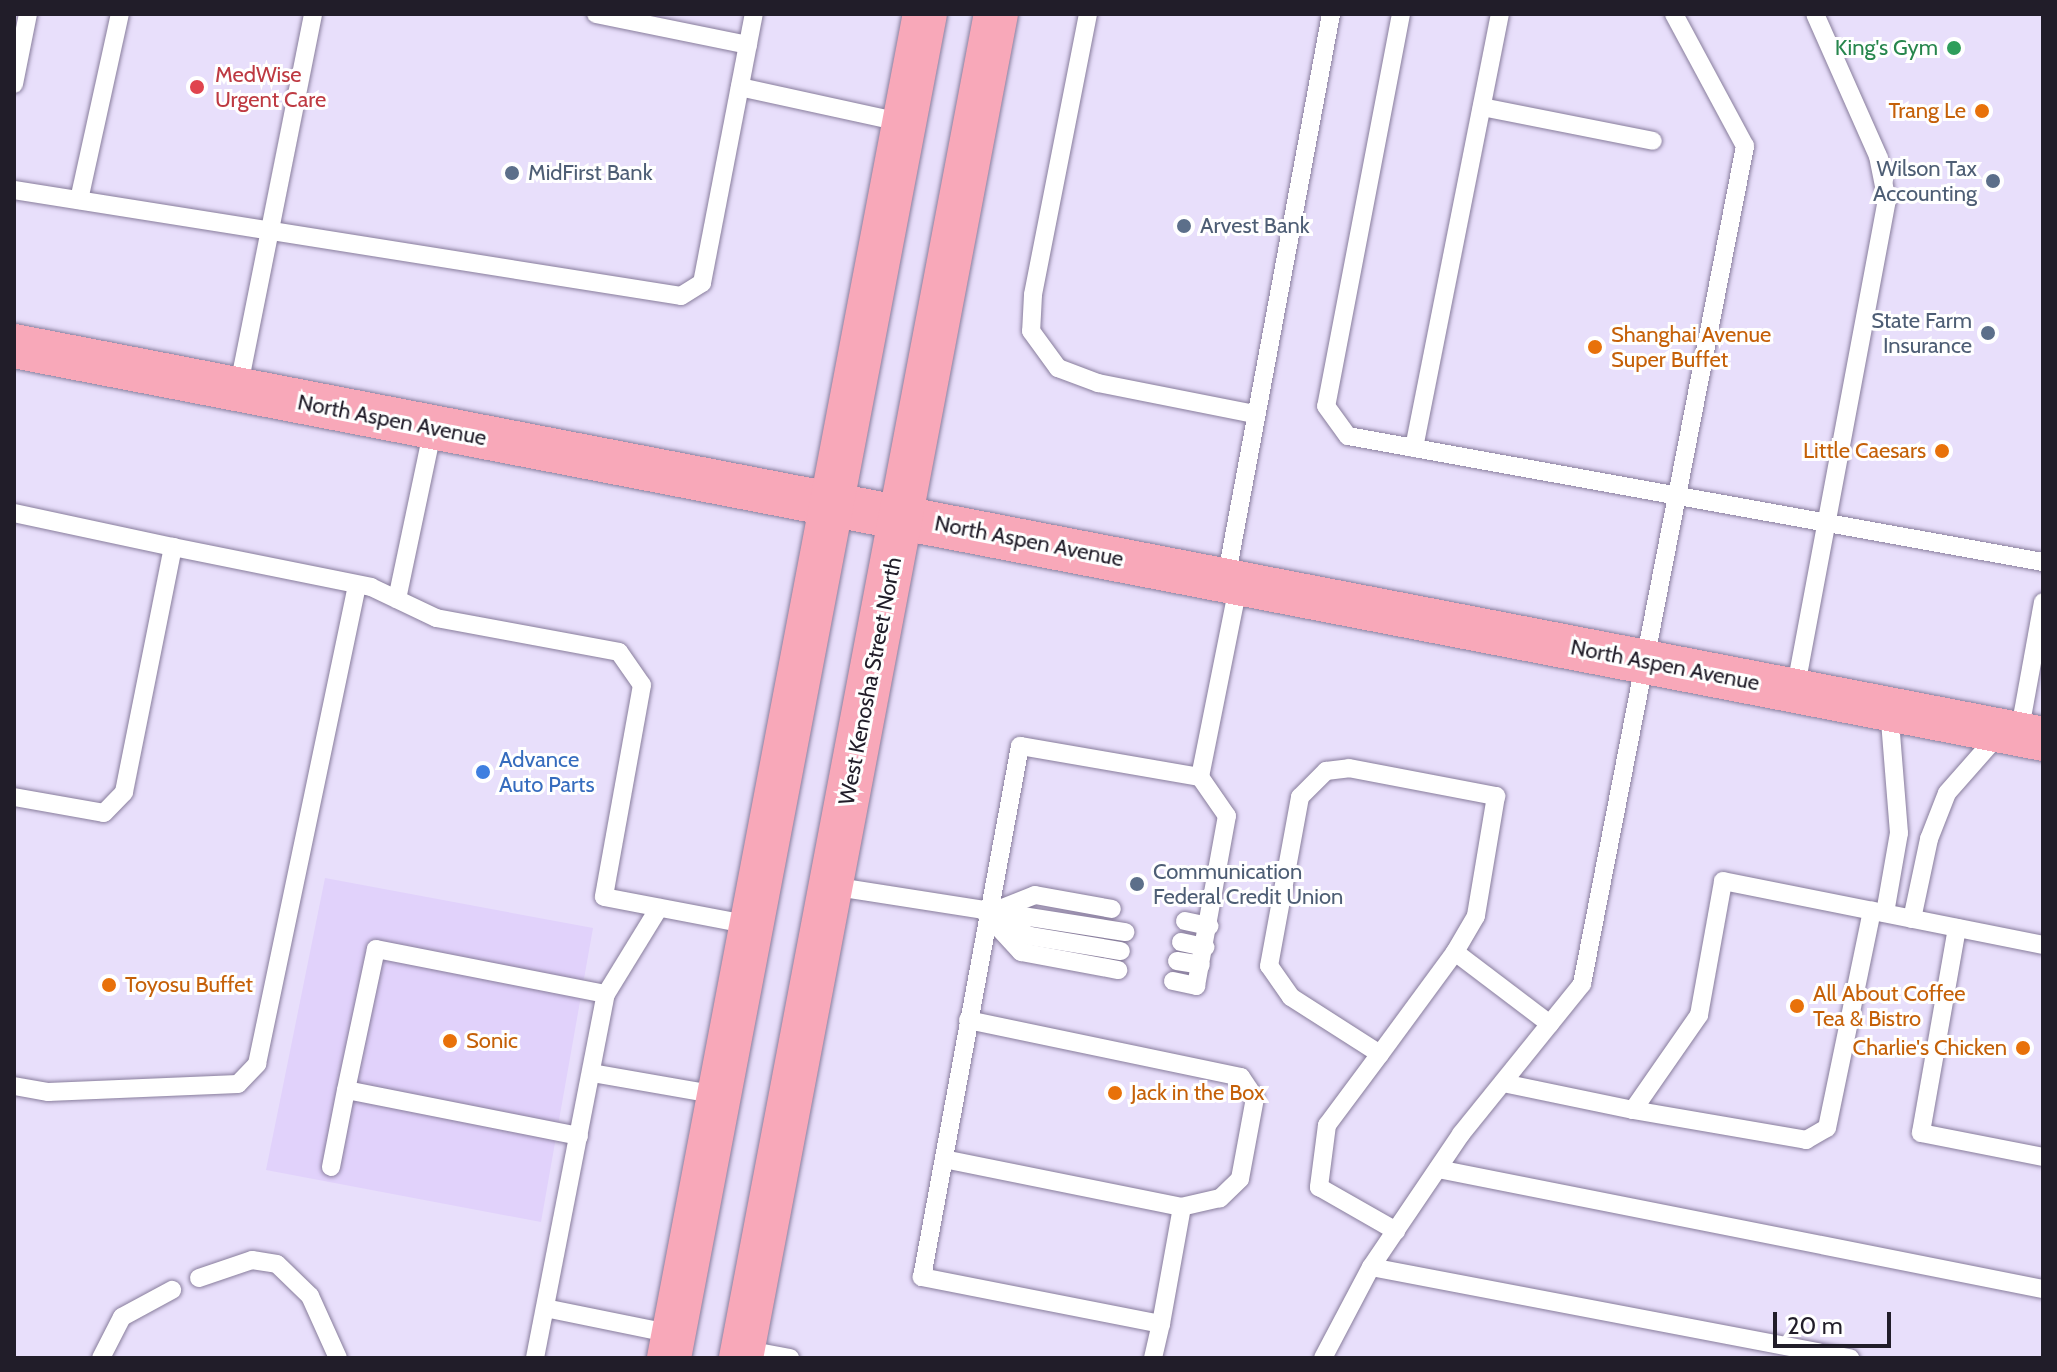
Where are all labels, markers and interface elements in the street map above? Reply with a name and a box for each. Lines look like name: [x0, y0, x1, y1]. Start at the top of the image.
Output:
place label: King's Gym: [1835, 35, 1938, 61]
marker: King's Gym: [1945, 39, 1963, 57]
place label: MedWise Urgent Care: [215, 61, 326, 112]
marker: MedWise Urgent Care: [186, 76, 208, 98]
place label: Trang Le: [1889, 98, 1966, 124]
marker: Trang Le: [1973, 102, 1991, 120]
place label: Wilson Tax Accounting: [1873, 155, 1977, 206]
place label: MidFirst Bank: [528, 160, 652, 186]
marker: MidFirst Bank: [503, 164, 521, 182]
marker: Wilson Tax Accounting: [1984, 172, 2002, 190]
place label: Arvest Bank: [1200, 213, 1310, 239]
marker: Arvest Bank: [1175, 217, 1193, 235]
place label: State Farm Insurance: [1871, 307, 1972, 358]
place label: Shanghai Avenue Super Buffet: [1611, 321, 1771, 372]
marker: State Farm Insurance: [1979, 324, 1997, 342]
marker: Shanghai Avenue Super Buffet: [1586, 338, 1604, 356]
street label: North Aspen Avenue: [295, 389, 489, 451]
place label: Little Caesars: [1803, 438, 1926, 464]
marker: Little Caesars: [1933, 442, 1951, 460]
street label: North Aspen Avenue: [932, 510, 1126, 572]
street label: West Kenosha Street North: [833, 555, 907, 807]
street label: North Aspen Avenue: [1568, 634, 1762, 696]
place label: Advance Auto Parts: [499, 746, 595, 798]
marker: Advance Auto Parts: [474, 763, 492, 781]
place label: Communication Federal Credit Union: [1153, 858, 1343, 910]
marker: Communication Federal Credit Union: [1128, 875, 1146, 893]
place label: Toyosu Buffet: [125, 972, 253, 998]
marker: Toyosu Buffet: [100, 976, 118, 994]
place label: All About Coffee Tea & Bistro: [1813, 980, 1966, 1032]
marker: All About Coffee Tea & Bistro: [1788, 997, 1806, 1015]
place label: Sonic: [466, 1028, 518, 1054]
marker: Sonic: [441, 1032, 459, 1050]
place label: Charlie's Chicken: [1853, 1035, 2007, 1061]
marker: Charlie's Chicken: [2014, 1039, 2032, 1057]
place label: Jack in the Box: [1131, 1080, 1264, 1106]
marker: Jack in the Box: [1106, 1084, 1124, 1102]
scale bar: [1777, 1296, 1895, 1346]
text: 20 m: [1787, 1311, 1843, 1340]

